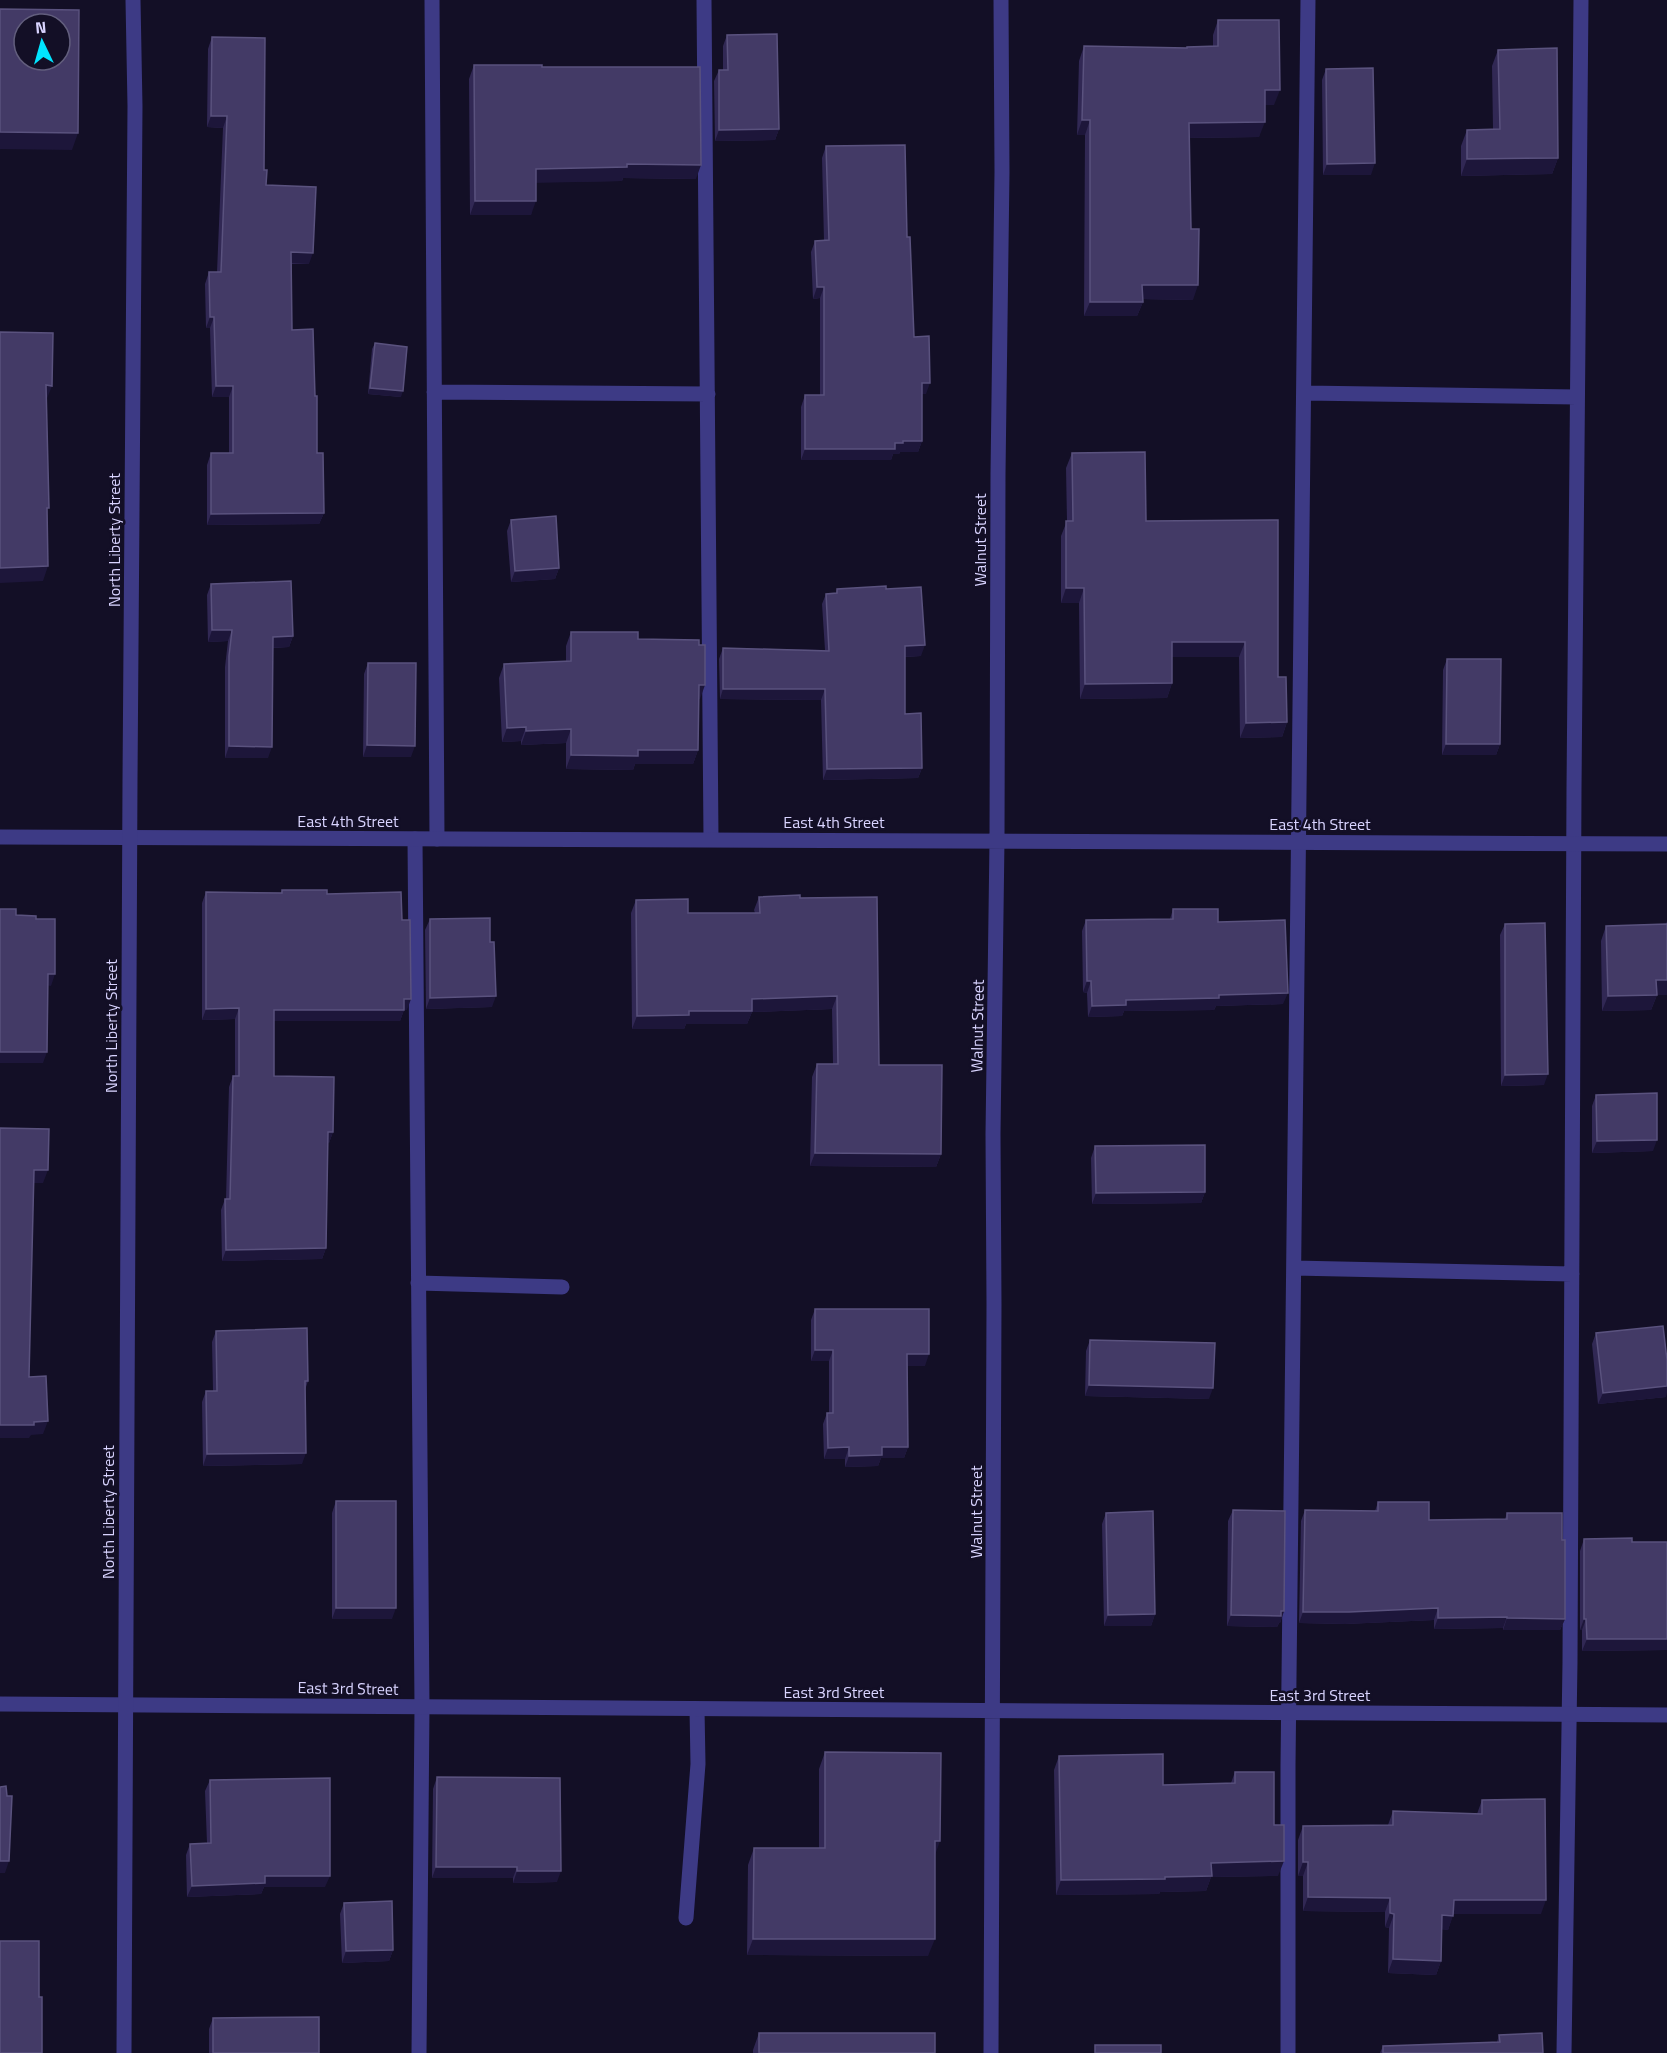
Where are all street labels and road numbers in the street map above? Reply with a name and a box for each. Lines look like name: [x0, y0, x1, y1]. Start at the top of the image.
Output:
street label: North Liberty Street: [102, 473, 126, 607]
street label: Walnut Street: [968, 493, 992, 587]
street label: East 4th Street: [297, 809, 399, 833]
street label: East 4th Street: [783, 810, 885, 834]
street label: East 4th Street: [1269, 812, 1371, 836]
street label: North Liberty Street: [99, 959, 123, 1093]
street label: Walnut Street: [964, 979, 990, 1073]
street label: North Liberty Street: [96, 1445, 120, 1579]
street label: Walnut Street: [964, 1465, 988, 1559]
street label: East 3rd Street: [297, 1675, 399, 1701]
street label: East 3rd Street: [784, 1680, 885, 1704]
street label: East 3rd Street: [1270, 1683, 1371, 1707]

